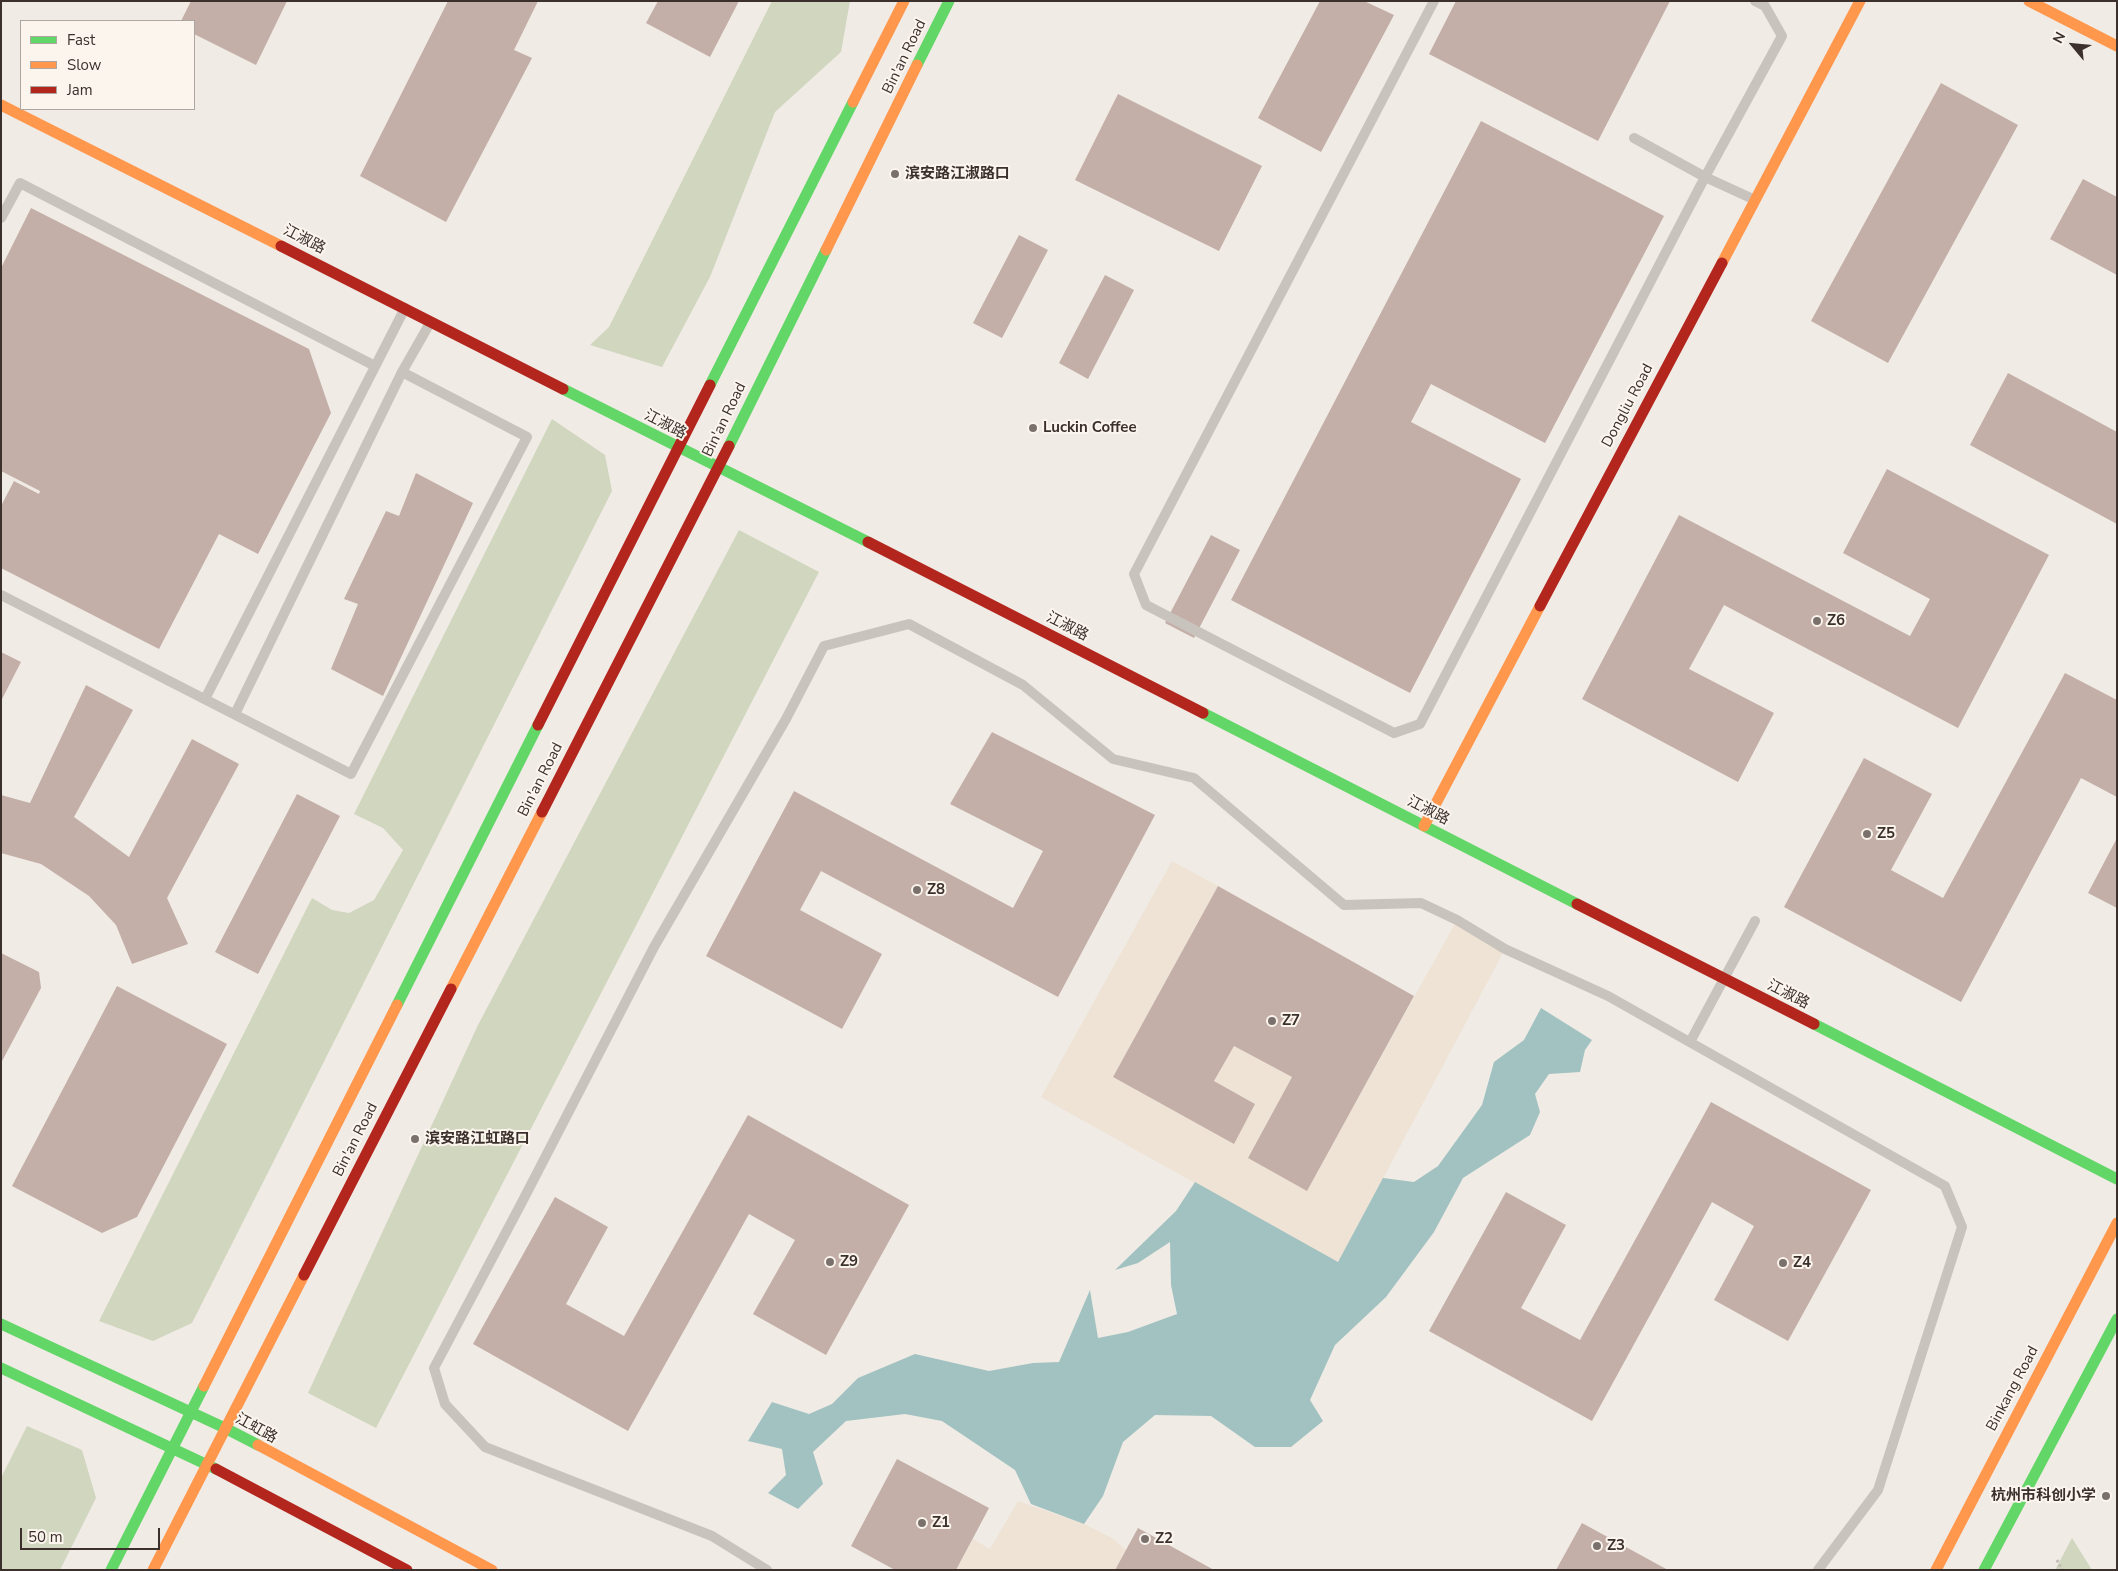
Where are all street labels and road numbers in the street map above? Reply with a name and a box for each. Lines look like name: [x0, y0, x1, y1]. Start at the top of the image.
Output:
street label: Bin'an Road: [879, 17, 931, 97]
street label: 江淑路: [280, 222, 328, 258]
street label: Dongliu Road: [1598, 361, 1658, 451]
street label: Bin'an Road: [699, 380, 751, 460]
street label: 江淑路: [641, 407, 689, 443]
street label: 江淑路: [1043, 609, 1091, 645]
street label: Bin'an Road: [515, 740, 567, 820]
street label: 江淑路: [1404, 793, 1452, 829]
street label: 江淑路: [1764, 977, 1812, 1013]
street label: Bin'an Road: [330, 1100, 382, 1180]
street label: Binkang Road: [1983, 1343, 2043, 1435]
street label: 江虹路: [232, 1410, 280, 1448]

